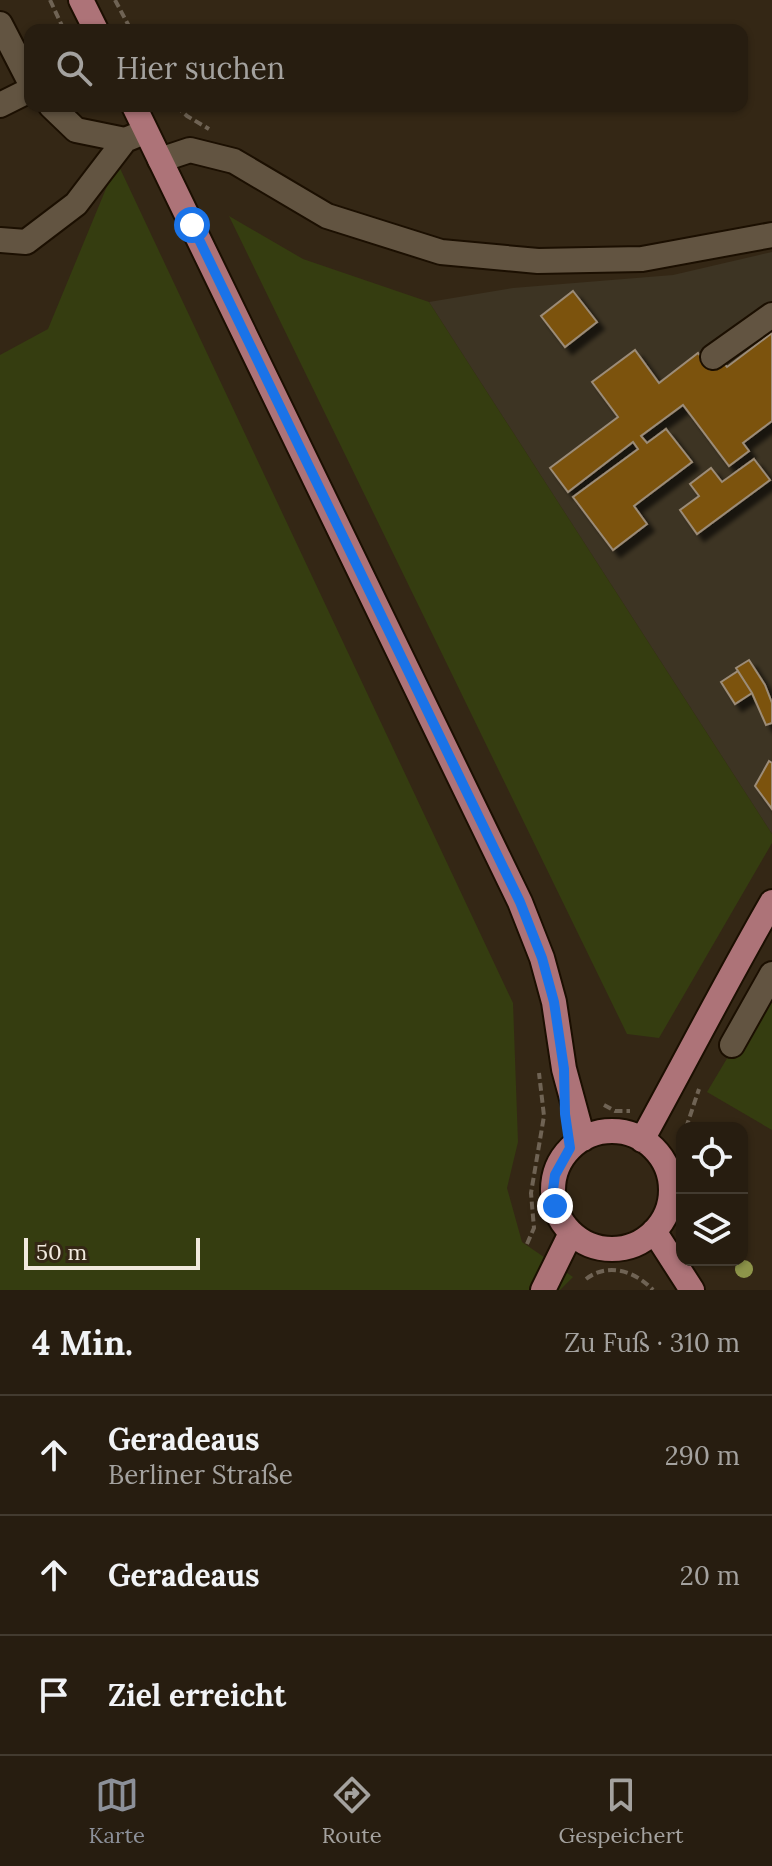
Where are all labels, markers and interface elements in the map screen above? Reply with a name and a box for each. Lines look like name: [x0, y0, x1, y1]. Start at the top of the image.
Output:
search box: [24, 24, 748, 112]
icon: search: [52, 46, 96, 90]
text: Hier suchen: [116, 49, 285, 87]
route start: [174, 207, 210, 243]
map controls: [676, 1122, 748, 1266]
button: locate: [676, 1122, 748, 1194]
route end: [537, 1188, 573, 1224]
button: layers: [676, 1194, 748, 1266]
scale bar: [24, 1234, 200, 1270]
text: 50 m: [36, 1238, 87, 1266]
text: 4 Min.: [32, 1321, 133, 1364]
text: Zu Fuß · 310 m: [564, 1326, 740, 1359]
text: Geradeaus: [108, 1420, 260, 1458]
icon: ahead: [32, 1433, 76, 1477]
text: 290 m: [665, 1439, 740, 1472]
text: Berliner Straße: [108, 1458, 293, 1491]
icon: ahead: [32, 1553, 76, 1597]
text: Geradeaus: [108, 1556, 260, 1594]
text: 20 m: [680, 1559, 740, 1592]
icon: arrive: [32, 1673, 76, 1717]
text: Ziel erreicht: [108, 1676, 286, 1714]
tab: Karte: [88, 1773, 145, 1849]
tab: Route: [322, 1773, 382, 1849]
tab: Gespeichert: [559, 1773, 684, 1849]

